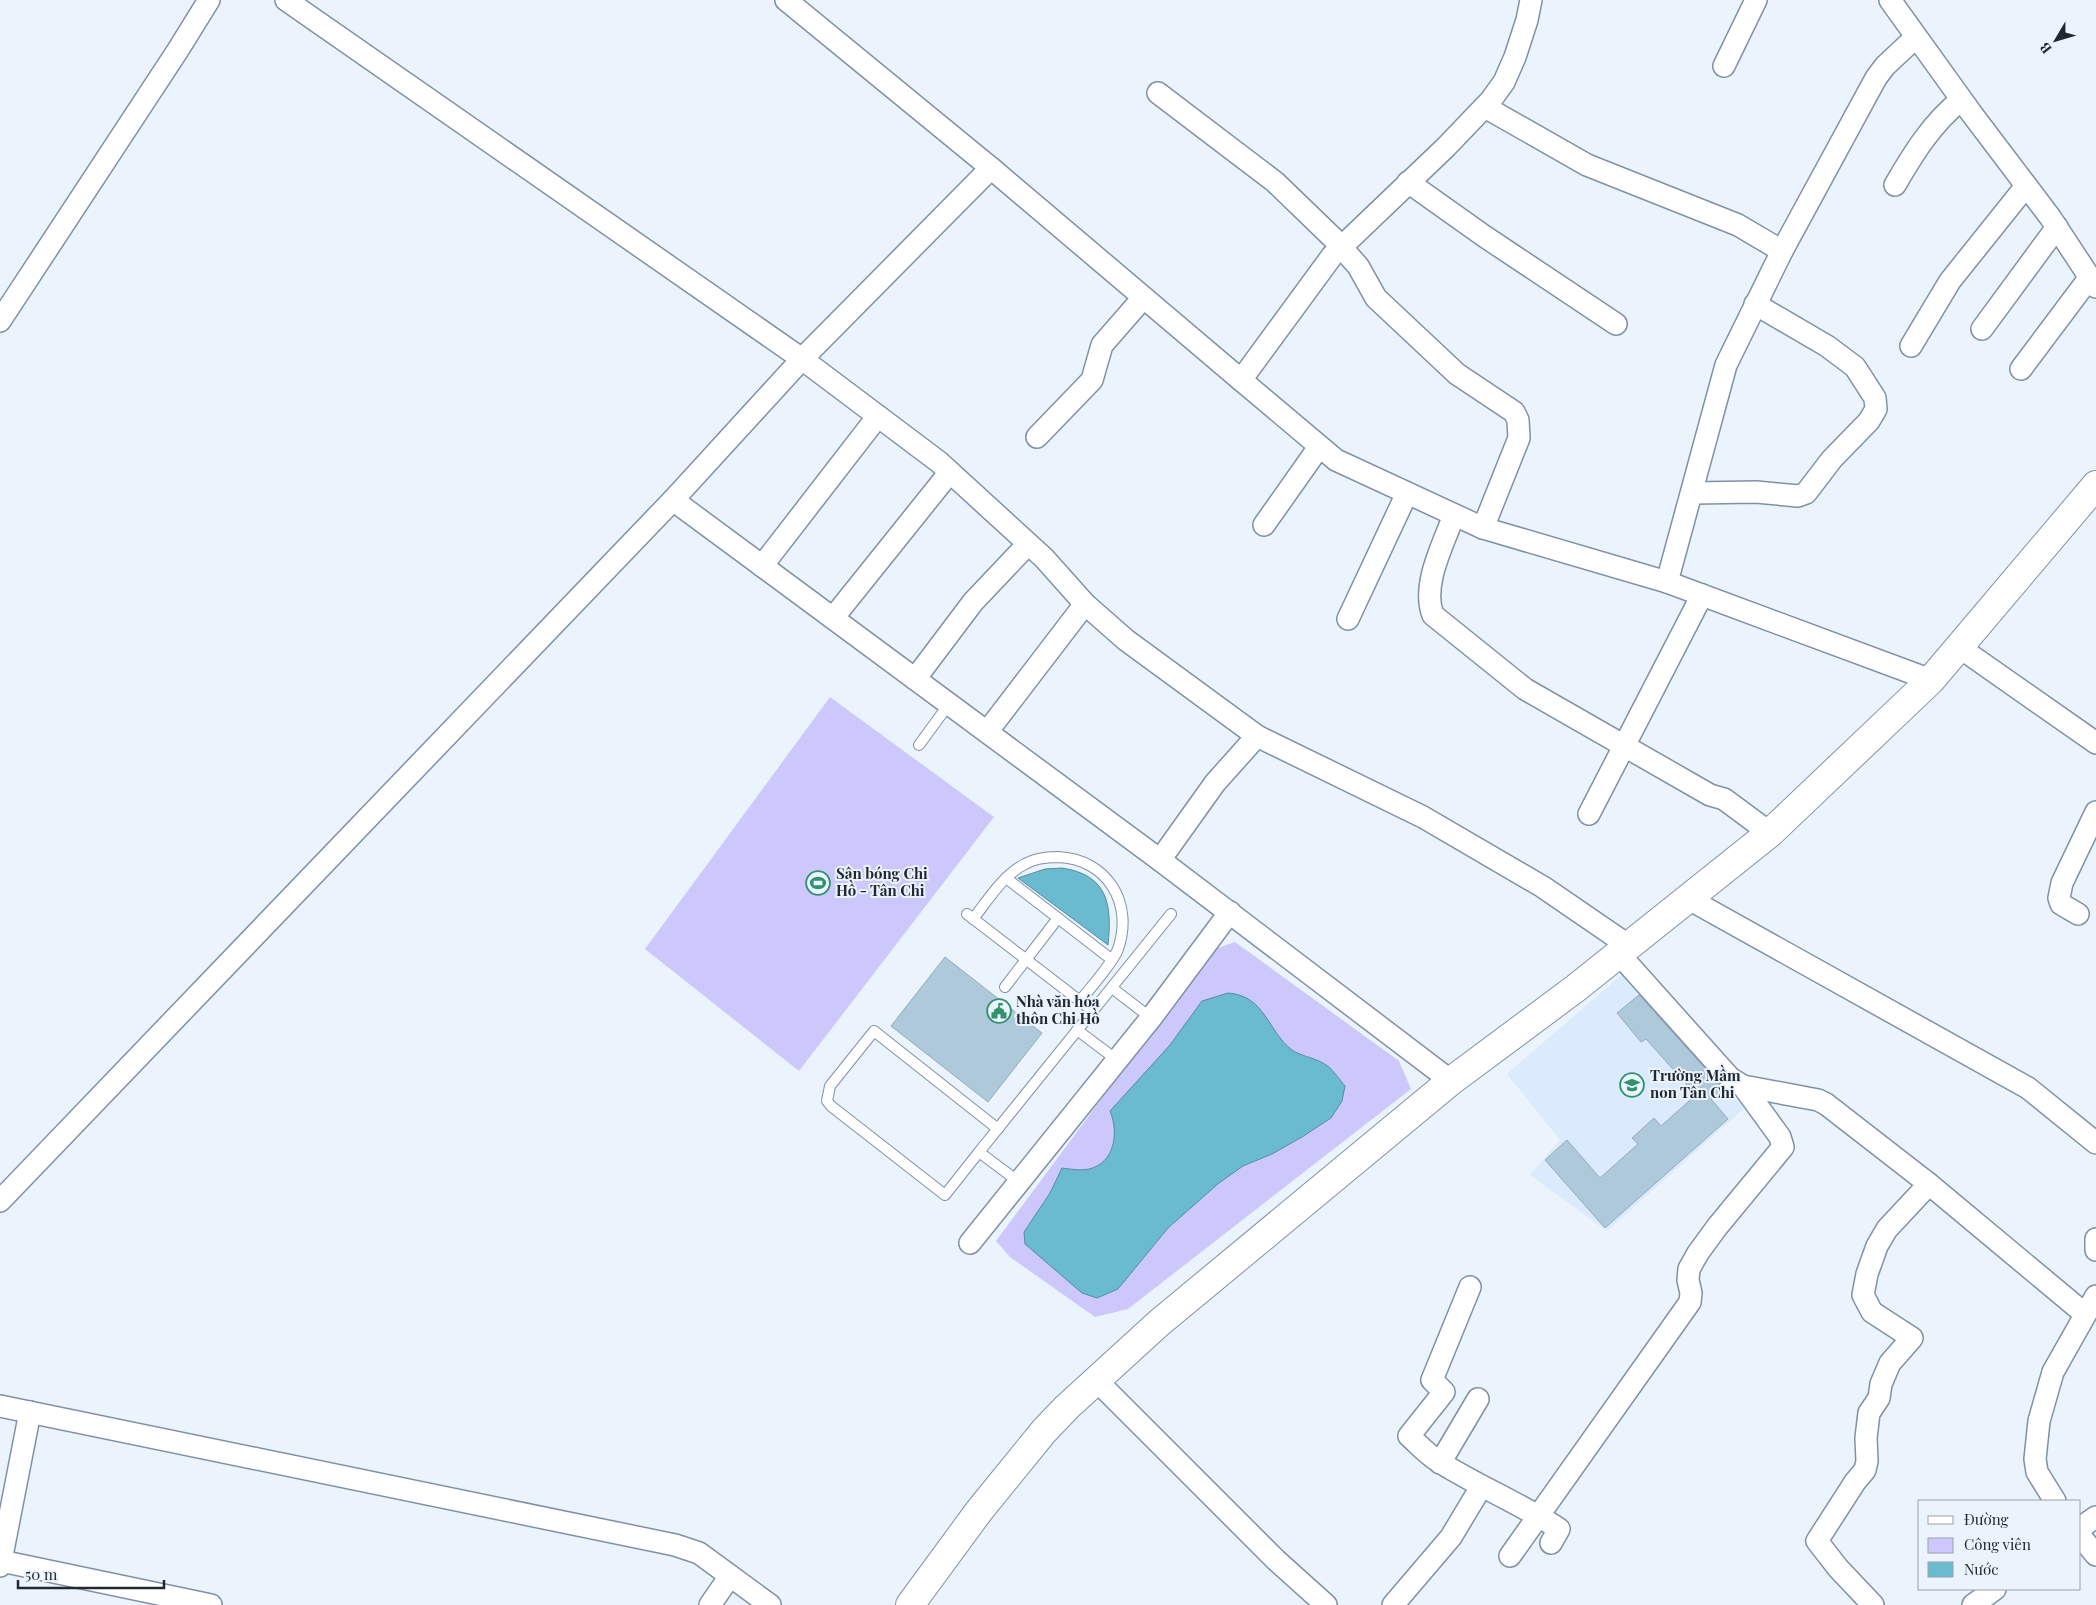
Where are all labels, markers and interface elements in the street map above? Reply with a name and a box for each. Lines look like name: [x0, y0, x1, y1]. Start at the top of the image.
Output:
north arrow: [2031, 15, 2081, 65]
text: B: [2035, 39, 2056, 58]
place label: Sân bóng Chi Hồ - Tân Chi: [836, 863, 928, 900]
sports icon: Sân bóng Chi Hồ - Tân Chi: [805, 870, 831, 896]
place label: Nhà văn hóa thôn Chi Hồ: [1015, 991, 1100, 1028]
public building icon: Nhà văn hóa thôn Chi Hồ: [986, 998, 1012, 1024]
place label: Trường Mầm non Tân Chi: [1650, 1064, 1741, 1102]
school or university icon: Trường Mầm non Tân Chi: [1619, 1072, 1645, 1098]
legend: [1918, 1500, 2081, 1590]
text: Đường: [1964, 1509, 2009, 1529]
text: Công viên: [1964, 1534, 2031, 1554]
scale bar: [18, 1558, 164, 1590]
text: Nước: [1964, 1559, 1999, 1579]
text: 50 m: [25, 1564, 58, 1584]

